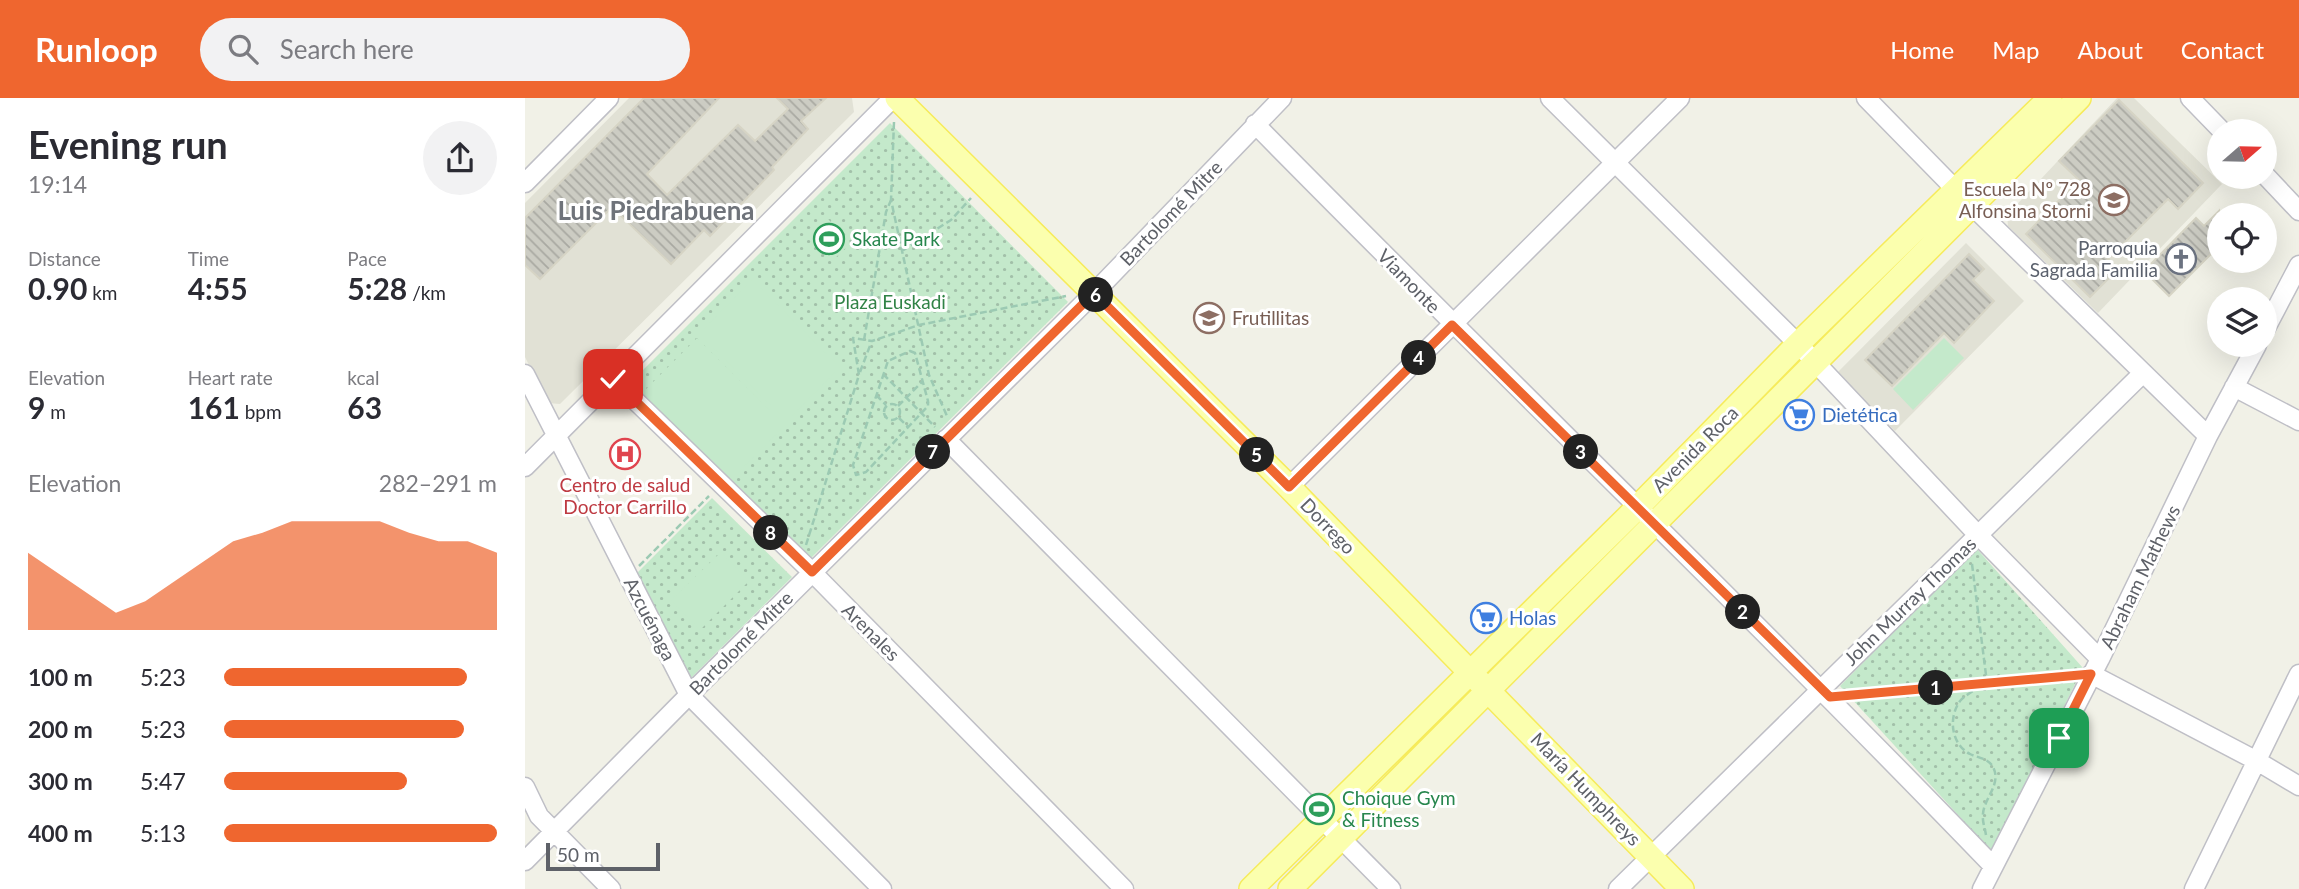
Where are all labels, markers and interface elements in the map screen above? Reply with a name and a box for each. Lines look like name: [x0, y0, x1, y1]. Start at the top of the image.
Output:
search box: [200, 18, 690, 81]
text: Runloop: [35, 29, 158, 69]
icon: search: [224, 30, 262, 68]
text: Search here: [280, 33, 414, 65]
text: Home: [1890, 35, 1954, 64]
text: Map: [1992, 35, 2040, 64]
text: About: [2078, 35, 2143, 64]
text: Contact: [2181, 35, 2264, 64]
north arrow: [2207, 119, 2277, 189]
map controls: [2207, 119, 2277, 357]
text: Evening run: [28, 121, 228, 167]
button: share: [423, 121, 497, 195]
street label: Bartolomé Mitre: [1115, 155, 1227, 270]
text: 19:14: [28, 170, 87, 198]
place label: Escuela Nº 728 Alfonsina Storni: [1959, 177, 2091, 222]
school or university icon: Escuela Nº 728 Alfonsina Storni: [2097, 183, 2131, 217]
district label: Luis Piedrabuena: [557, 194, 755, 226]
button: locate: [2207, 203, 2277, 273]
sports icon: Skate Park: [812, 222, 846, 256]
place label: Skate Park: [852, 227, 940, 250]
place label: Parroquia Sagrada Familia: [2030, 236, 2158, 281]
church icon: Parroquia Sagrada Familia: [2164, 242, 2198, 276]
street label: Viamonte: [1373, 244, 1446, 318]
text: Distance: [28, 247, 101, 270]
text: Time: [188, 247, 229, 270]
text: Pace: [347, 247, 387, 270]
text: 0.90: [28, 270, 87, 306]
text: 4:55: [188, 270, 248, 306]
text: 5:28: [347, 270, 407, 306]
pin: 6: [1079, 278, 1113, 312]
text: km: [87, 281, 117, 304]
text: /km: [407, 281, 446, 304]
text: 6: [1090, 283, 1101, 306]
button: layers: [2207, 287, 2277, 357]
park label: Plaza Euskadi: [834, 290, 946, 313]
school or university icon: Frutillitas: [1192, 301, 1226, 335]
place label: Frutillitas: [1232, 306, 1309, 329]
pin: 4: [1401, 341, 1437, 376]
text: 4: [1413, 346, 1424, 369]
pin: [583, 349, 643, 409]
icon: check: [594, 360, 632, 398]
text: Elevation: [28, 366, 105, 389]
text: Heart rate: [188, 366, 273, 389]
text: kcal: [347, 366, 379, 389]
text: 9: [28, 389, 45, 425]
text: 161: [188, 389, 240, 425]
text: 63: [347, 389, 382, 425]
supermarket icon: Dietética: [1782, 398, 1816, 432]
text: m: [45, 400, 66, 423]
text: bpm: [240, 400, 282, 423]
street label: Avenida Roca: [1647, 401, 1743, 497]
place label: Dietética: [1822, 403, 1898, 426]
pin: 7: [915, 434, 951, 470]
pin: 3: [1563, 434, 1599, 470]
hospital icon: Centro de salud Doctor Carrillo: [608, 437, 642, 471]
pin: 5: [1239, 438, 1275, 472]
text: 7: [927, 440, 938, 463]
text: 3: [1575, 440, 1586, 463]
text: 5: [1251, 443, 1262, 466]
text: Elevation: [28, 469, 121, 497]
text: 282–291 m: [379, 469, 497, 497]
place label: Centro de salud Doctor Carrillo: [560, 473, 690, 518]
street label: Dorrego: [1296, 493, 1361, 558]
street label: Abraham Mathews: [2095, 501, 2184, 653]
pin: 8: [754, 516, 789, 550]
text: 8: [765, 521, 776, 544]
street label: John Murray Thomas: [1839, 532, 1981, 670]
street label: Azcuénaga: [620, 573, 681, 664]
street label: Bartolomé Mitre: [684, 586, 797, 699]
pin: 2: [1725, 594, 1761, 630]
street label: Arenales: [838, 598, 905, 665]
text: 2: [1737, 600, 1748, 623]
supermarket icon: Holas: [1469, 601, 1503, 635]
place label: Holas: [1509, 606, 1556, 629]
text: 100 m: [28, 663, 93, 691]
text: 5:23: [140, 663, 186, 691]
pin: 1: [1919, 670, 1953, 706]
text: 1: [1930, 676, 1941, 699]
pin: [2029, 708, 2089, 768]
text: 200 m: [28, 715, 93, 743]
text: 5:23: [140, 715, 186, 743]
icon: arrive: [2040, 719, 2078, 757]
street label: María Humphreys: [1526, 727, 1646, 850]
text: 300 m: [28, 767, 93, 795]
text: 5:47: [140, 767, 186, 795]
place label: Choique Gym & Fitness: [1342, 786, 1456, 831]
sports icon: Choique Gym & Fitness: [1302, 792, 1336, 826]
text: 400 m: [28, 819, 93, 847]
text: 5:13: [140, 819, 186, 847]
scale bar: [546, 840, 660, 872]
text: 50 m: [557, 843, 600, 866]

